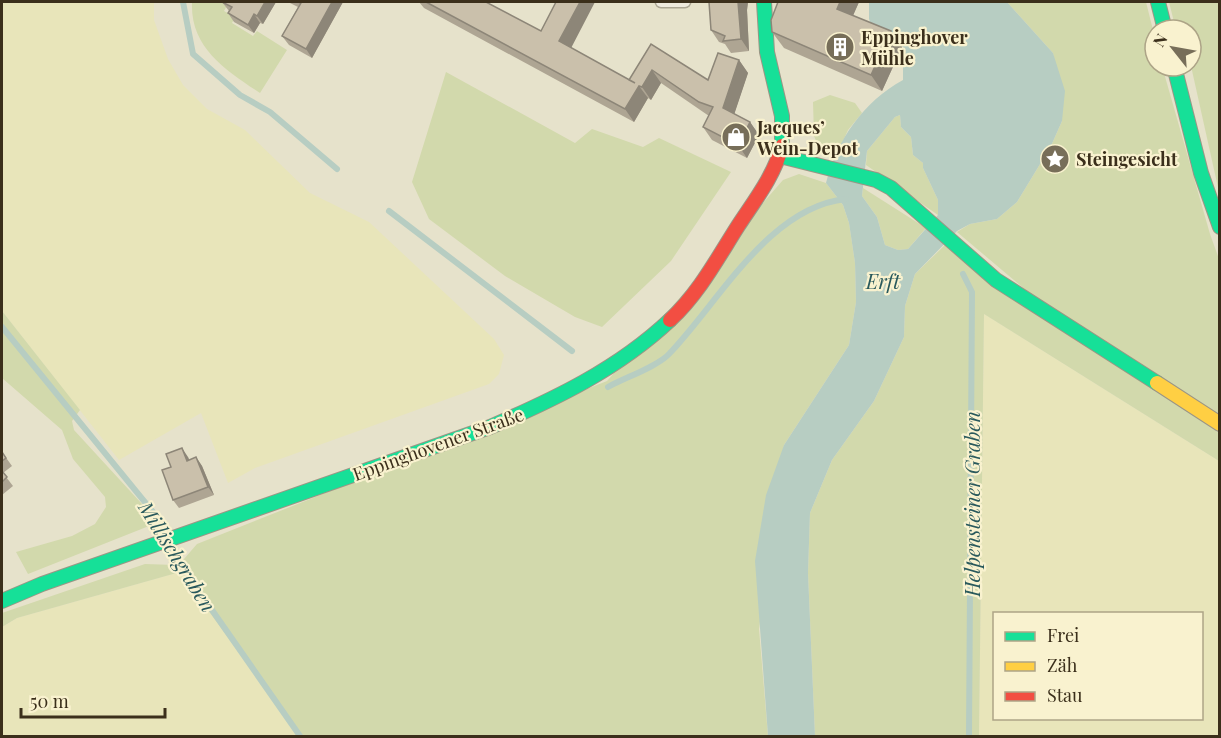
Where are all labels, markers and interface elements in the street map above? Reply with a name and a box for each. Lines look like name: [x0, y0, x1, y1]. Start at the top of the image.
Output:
north arrow: [1143, 18, 1203, 78]
place label: Eppinghover Mühle: [861, 25, 968, 70]
text: N: [1148, 29, 1172, 50]
building icon: Eppinghover Mühle: [824, 31, 856, 63]
place label: Jacques’ Wein-Depot: [756, 115, 858, 160]
shop icon: Jacques’ Wein-Depot: [720, 121, 752, 153]
place icon: Steingesicht: [1039, 143, 1071, 175]
place label: Steingesicht: [1076, 147, 1178, 171]
water label: Erft: [865, 267, 901, 294]
street label: Eppinghovener Straße: [349, 402, 527, 486]
water label: Helpensteiner Graben: [958, 411, 985, 598]
water label: Millischgraben: [133, 495, 223, 616]
legend: [993, 612, 1203, 720]
text: Frei: [1047, 623, 1079, 647]
text: Zäh: [1047, 653, 1078, 677]
scale bar: [21, 681, 165, 719]
text: Stau: [1047, 683, 1083, 707]
text: 50 m: [30, 689, 69, 713]

